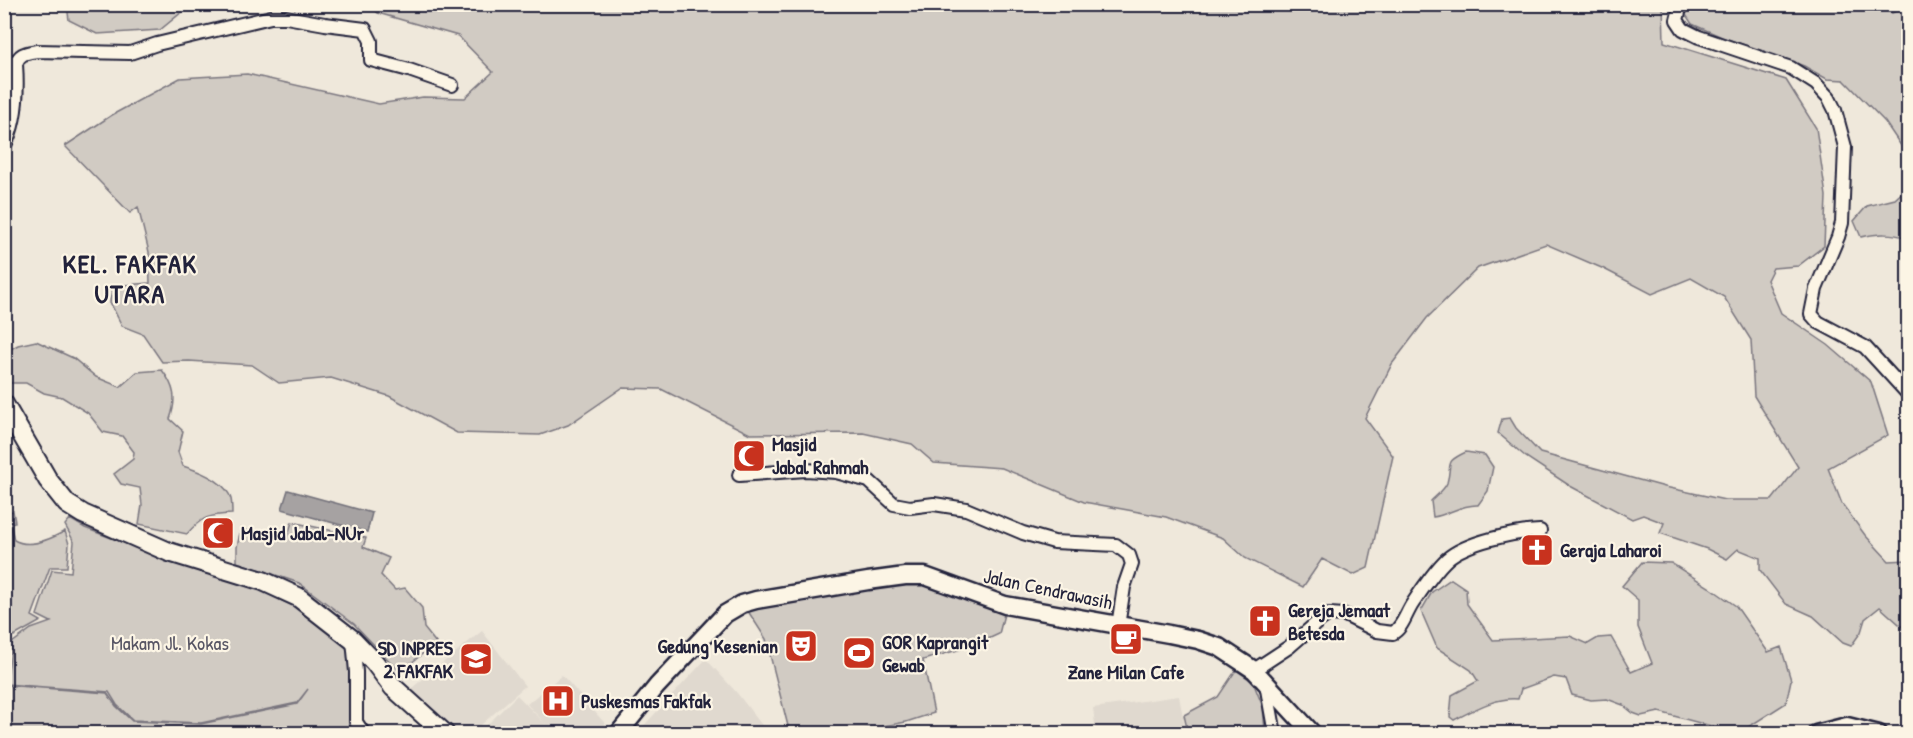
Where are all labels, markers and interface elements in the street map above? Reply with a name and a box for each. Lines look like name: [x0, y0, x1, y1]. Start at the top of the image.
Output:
district label: KEL. FAKFAK UTARA: [63, 246, 197, 311]
place label: Masjid Jabal Rahmah: [772, 430, 869, 480]
mosque icon: Masjid Jabal Rahmah: [731, 438, 767, 474]
mosque icon: Masjid Jabal-NUr: [200, 515, 236, 551]
place label: Masjid Jabal-NUr: [241, 519, 364, 546]
church icon: Geraja Laharoi: [1519, 532, 1555, 568]
place label: Geraja Laharoi: [1560, 536, 1662, 563]
street label: Jalan Cendrawasih: [981, 562, 1115, 615]
place label: Gereja Jemaat Betesda: [1288, 596, 1391, 646]
church icon: Gereja Jemaat Betesda: [1247, 603, 1283, 639]
cafe icon: Zane Milan Cafe: [1108, 621, 1144, 657]
theatre icon: Gedung Kesenian: [783, 628, 819, 664]
place label: GOR Kaprangit Gewab: [882, 628, 989, 678]
park label: Makam Jl. Kokas: [111, 629, 229, 656]
place label: Gedung Kesenian: [658, 632, 778, 660]
place label: SD INPRES 2 FAKFAK: [378, 634, 454, 684]
sports icon: GOR Kaprangit Gewab: [841, 635, 877, 671]
school or university icon: SD INPRES 2 FAKFAK: [458, 641, 494, 677]
place label: Zane Milan Cafe: [1068, 658, 1184, 685]
hospital icon: Puskesmas Fakfak: [540, 683, 576, 719]
place label: Puskesmas Fakfak: [581, 687, 712, 714]

